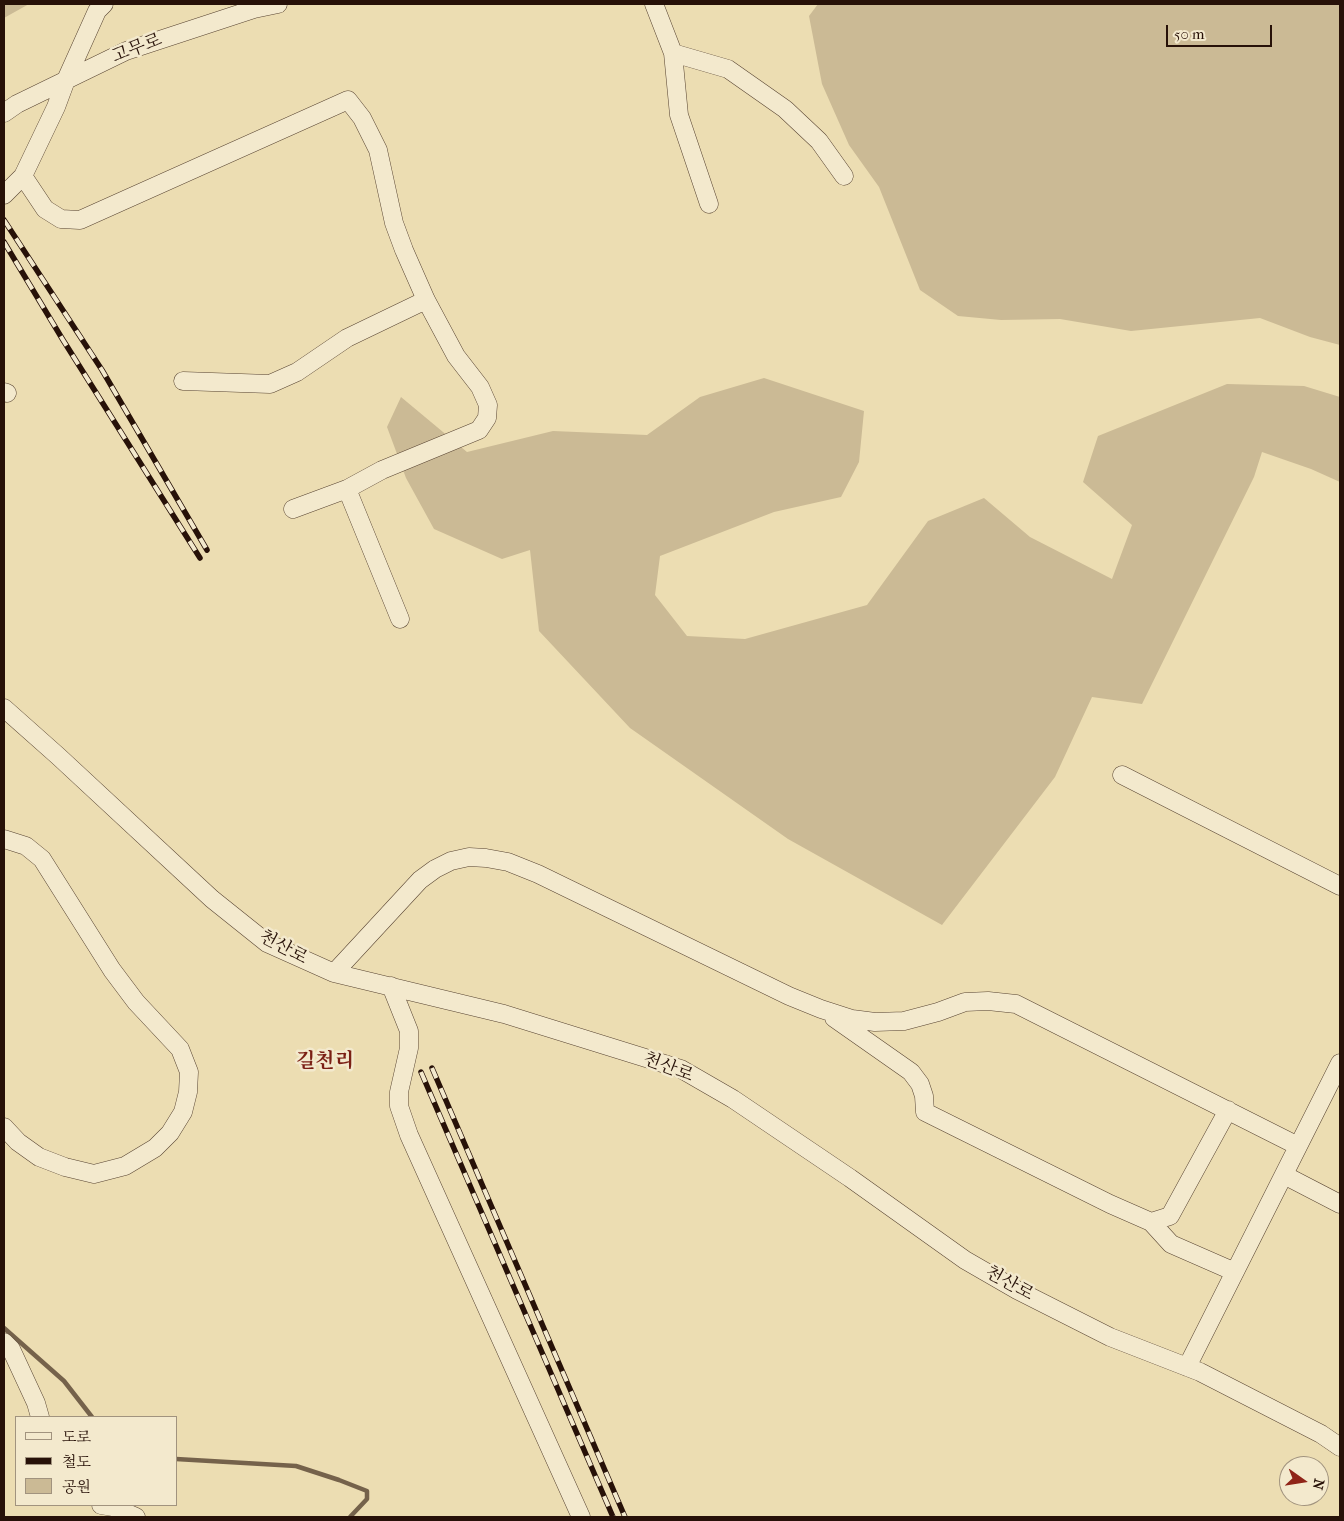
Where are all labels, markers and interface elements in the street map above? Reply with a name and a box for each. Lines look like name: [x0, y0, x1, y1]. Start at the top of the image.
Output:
scale bar: [1169, 15, 1275, 47]
text: 50 m: [1174, 25, 1204, 43]
street label: 고무로: [109, 30, 165, 68]
street label: 천산로: [255, 926, 311, 970]
street label: 천산로: [640, 1049, 696, 1087]
district label: 길천리: [296, 1050, 354, 1074]
street label: 천산로: [981, 1262, 1037, 1306]
legend: [15, 1416, 178, 1506]
text: 도로: [62, 1428, 91, 1446]
text: 철도: [62, 1453, 91, 1471]
north arrow: [1279, 1456, 1329, 1506]
text: N: [1309, 1477, 1328, 1491]
text: 공원: [62, 1478, 91, 1496]

